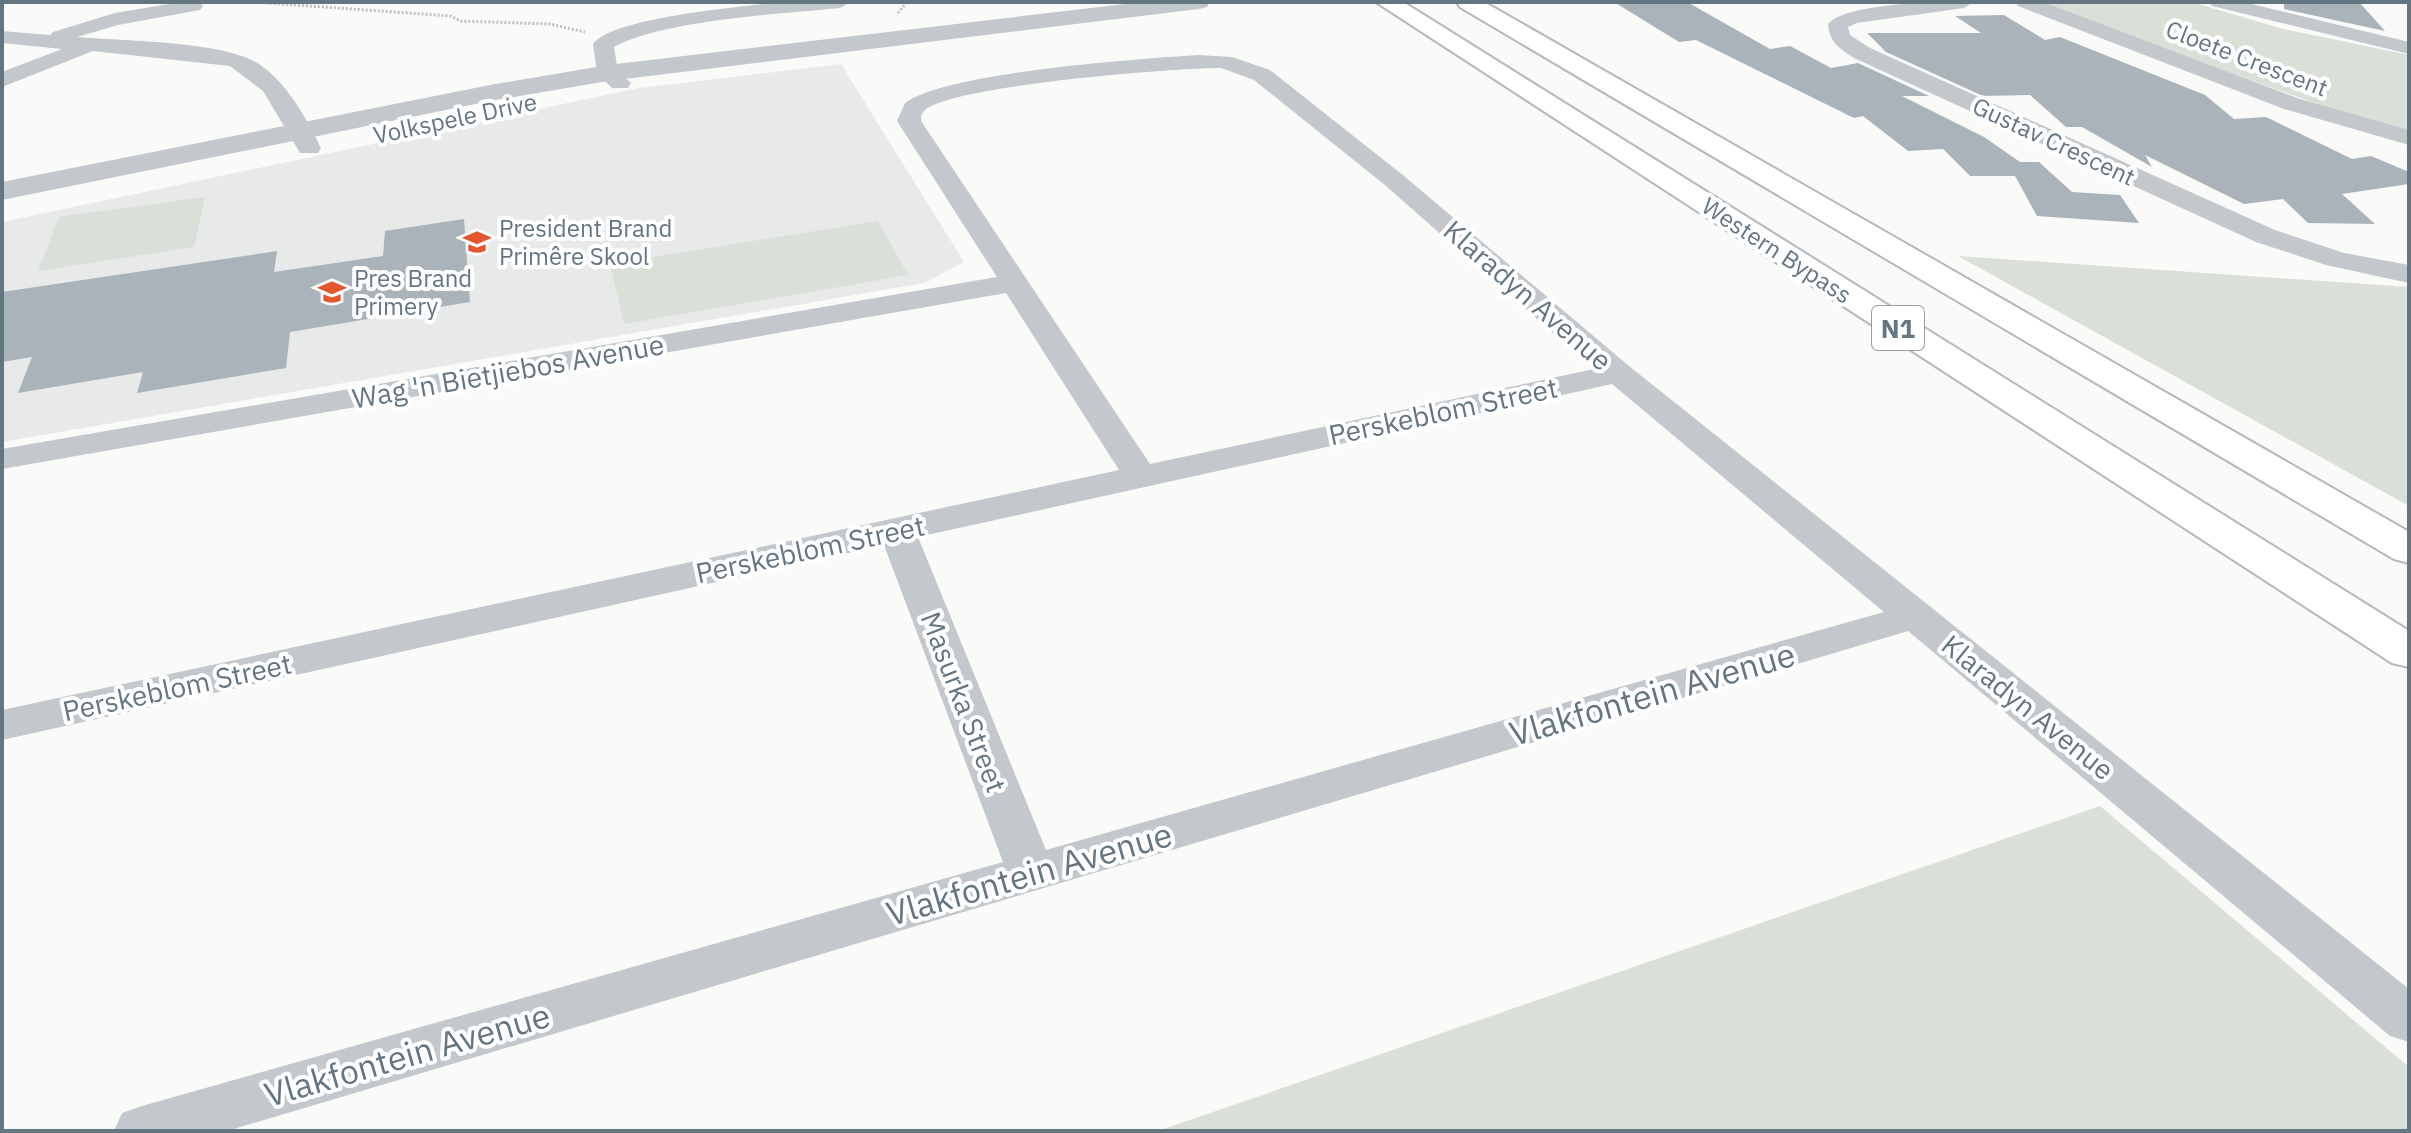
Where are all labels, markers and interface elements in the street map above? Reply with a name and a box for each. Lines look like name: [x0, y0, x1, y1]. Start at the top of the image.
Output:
street label: Cloete Crescent: [2162, 12, 2332, 104]
street label: Volkspele Drive: [370, 85, 540, 151]
street label: Gustav Crescent: [1967, 89, 2141, 193]
street label: Western Bypass: [1696, 190, 1858, 310]
place label: President Brand Primêre Skool: [499, 212, 672, 272]
street label: Klaradyn Avenue: [1436, 212, 1620, 378]
school or university icon: President Brand Primêre Skool: [462, 227, 492, 257]
place label: Pres Brand Primery: [354, 262, 472, 322]
school or university icon: Pres Brand Primery: [317, 277, 347, 307]
road number: N1: [1872, 306, 1924, 350]
street label: Wag 'n Bietjiebos Avenue: [349, 325, 667, 417]
street label: Perskeblom Street: [1325, 369, 1561, 453]
street label: Perskeblom Street: [692, 507, 928, 591]
street label: Masurka Street: [913, 606, 1015, 798]
street label: Klaradyn Avenue: [1934, 626, 2122, 788]
street label: Vlakfontein Avenue: [1504, 631, 1800, 755]
street label: Perskeblom Street: [59, 645, 295, 729]
street label: Vlakfontein Avenue: [881, 811, 1177, 935]
street label: Vlakfontein Avenue: [259, 992, 555, 1116]

